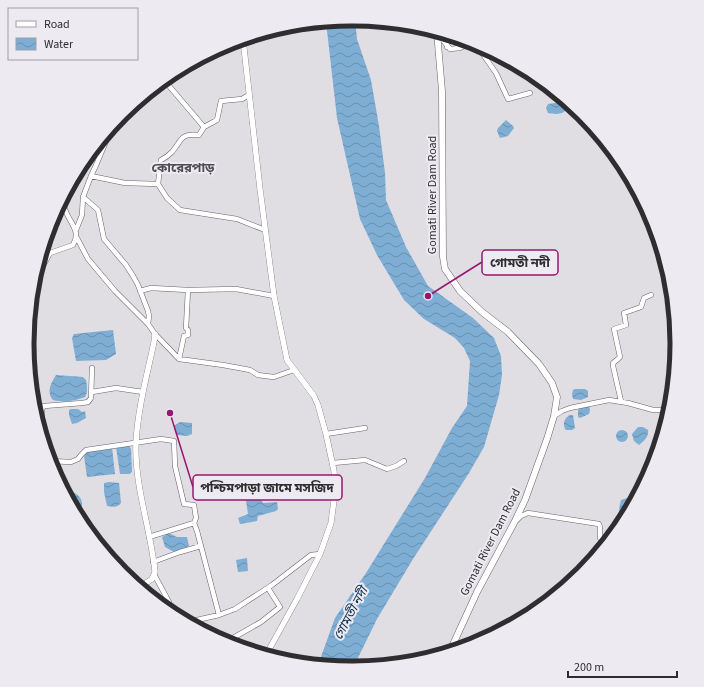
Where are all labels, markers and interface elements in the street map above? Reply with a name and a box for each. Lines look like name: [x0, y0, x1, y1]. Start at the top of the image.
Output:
legend: [8, 8, 138, 60]
text: Road: [44, 16, 70, 33]
text: Water: [44, 36, 74, 53]
street label: Gomati River Dam Road: [424, 136, 441, 254]
district label: কোরেরপাড়: [152, 159, 215, 177]
callout: গোমতী নদী: [482, 250, 558, 275]
text: গোমতী নদী: [490, 254, 550, 272]
callout: পশ্চিমপাড়া জামে মসজিদ: [193, 475, 342, 500]
text: পশ্চিমপাড়া জামে মসজিদ: [200, 479, 334, 497]
street label: Gomati River Dam Road: [456, 486, 525, 599]
water label: গোমতী নদী: [329, 582, 374, 643]
scale bar: [568, 653, 677, 679]
text: 200 m: [574, 659, 604, 676]

